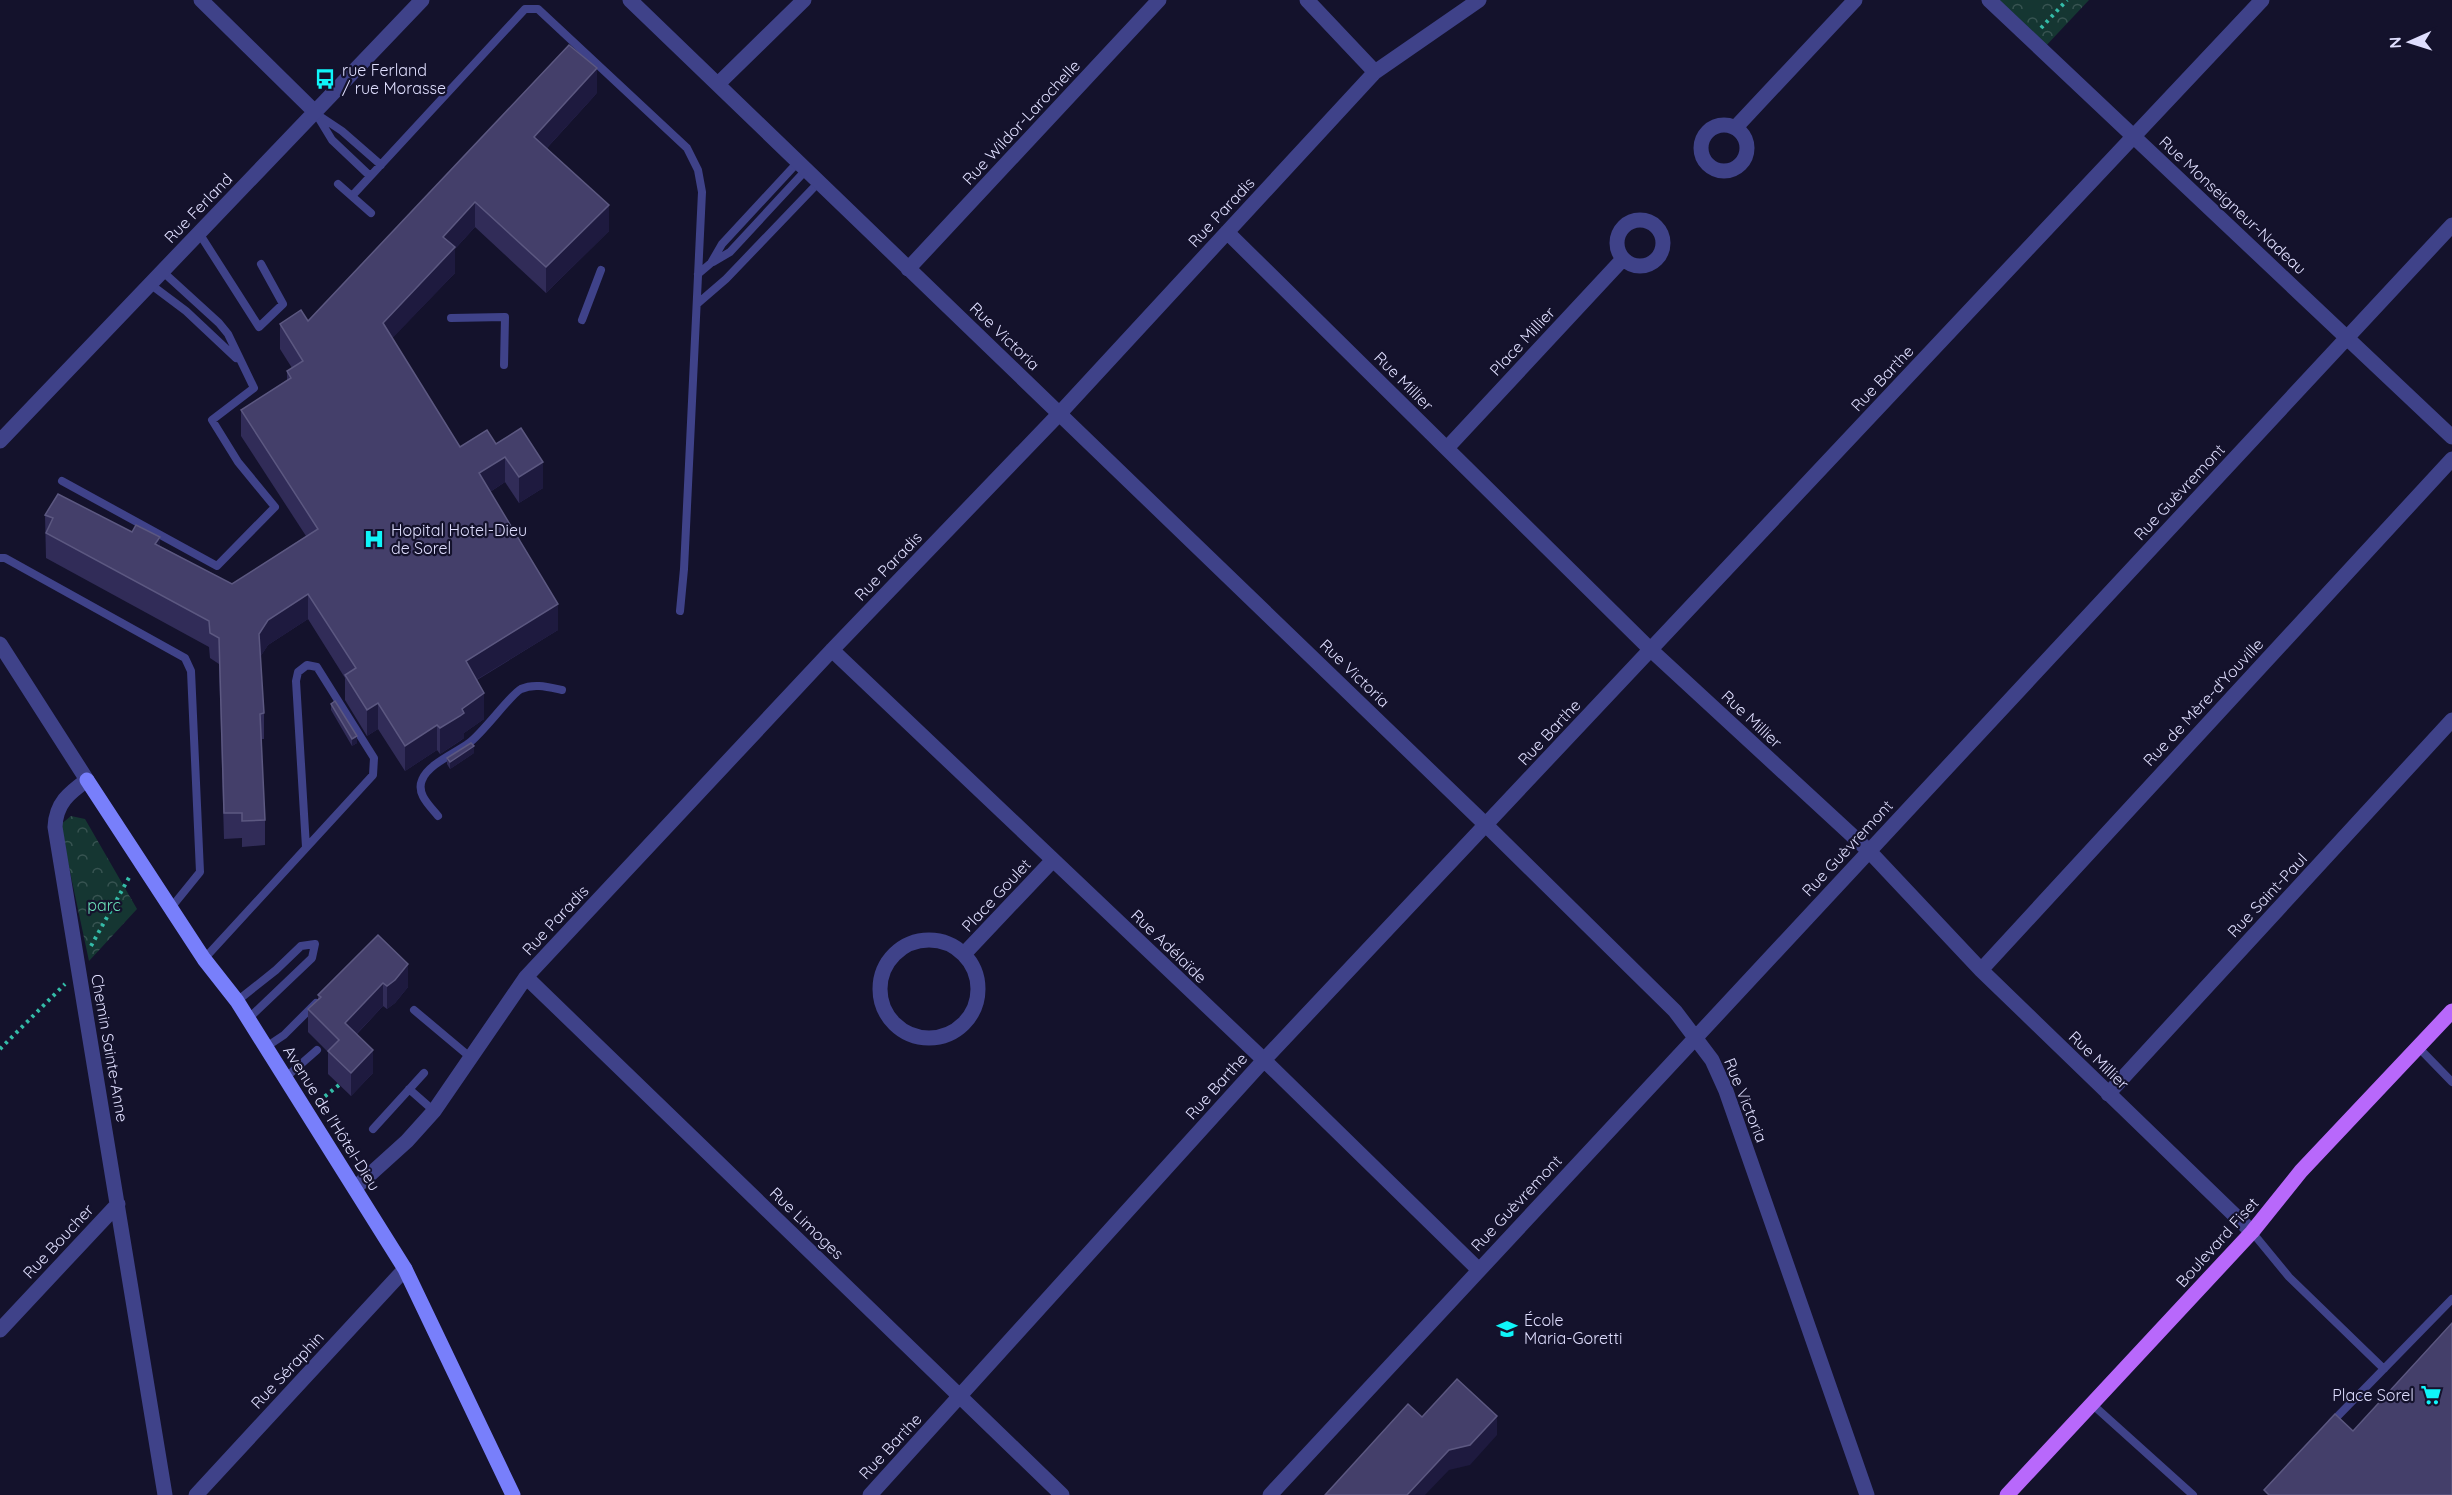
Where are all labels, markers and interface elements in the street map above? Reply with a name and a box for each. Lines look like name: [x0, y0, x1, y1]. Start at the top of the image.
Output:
north arrow: [2380, 12, 2440, 72]
text: N: [2385, 36, 2405, 49]
street label: Rue Wildor-Larochelle: [958, 55, 1084, 189]
place label: rue Ferland / rue Morasse: [342, 60, 446, 98]
bus stop icon: rue Ferland / rue Morasse: [313, 67, 337, 91]
street label: Rue Monseigneur-Nadeau: [2155, 132, 2311, 278]
street label: Rue Ferland: [160, 169, 236, 247]
street label: Rue Paradis: [1184, 173, 1258, 251]
street label: Rue Victoria: [966, 298, 1044, 374]
street label: Place Millier: [1485, 302, 1559, 380]
street label: Rue Barthe: [1846, 341, 1918, 415]
street label: Rue Millier: [1370, 347, 1438, 415]
street label: Rue Guèvremont: [2129, 440, 2229, 544]
place label: Hopital Hotel-Dieu de Sorel: [391, 520, 527, 558]
hospital icon: Hopital Hotel-Dieu de Sorel: [362, 527, 386, 551]
street label: Rue Paradis: [850, 527, 926, 605]
street label: Rue de Mère-d'Youville: [2139, 634, 2267, 770]
street label: Rue Victoria: [1316, 635, 1394, 711]
street label: Rue Millier: [1717, 686, 1787, 752]
street label: Rue Barthe: [1513, 695, 1585, 769]
street label: Rue Guèvremont: [1797, 796, 1897, 900]
street label: Rue Saint-Paul: [2223, 849, 2311, 941]
street label: Place Goulet: [957, 854, 1035, 936]
street label: Rue Paradis: [518, 881, 592, 959]
park label: parc: [87, 895, 121, 915]
street label: Rue Adélaïde: [1127, 905, 1211, 987]
street label: Chemin Sainte-Anne: [87, 972, 133, 1124]
street label: Rue Millier: [2065, 1027, 2133, 1093]
street label: Avenue de l'Hôtel-Dieu: [279, 1042, 385, 1194]
street label: Rue Barthe: [1181, 1049, 1251, 1123]
street label: Rue Victoria: [1720, 1055, 1772, 1145]
street label: Rue Guèvremont: [1466, 1151, 1566, 1255]
street label: Rue Limoges: [766, 1183, 848, 1263]
street label: Boulevard Fiset: [2171, 1193, 2263, 1291]
street label: Rue Boucher: [18, 1200, 98, 1282]
place label: École Maria-Goretti: [1524, 1310, 1622, 1348]
school or university icon: École Maria-Goretti: [1495, 1317, 1519, 1341]
street label: Rue Séraphin: [246, 1327, 328, 1413]
supermarket icon: Place Sorel: [2419, 1383, 2443, 1407]
place label: Place Sorel: [2332, 1385, 2414, 1405]
street label: Rue Barthe: [854, 1409, 926, 1483]

